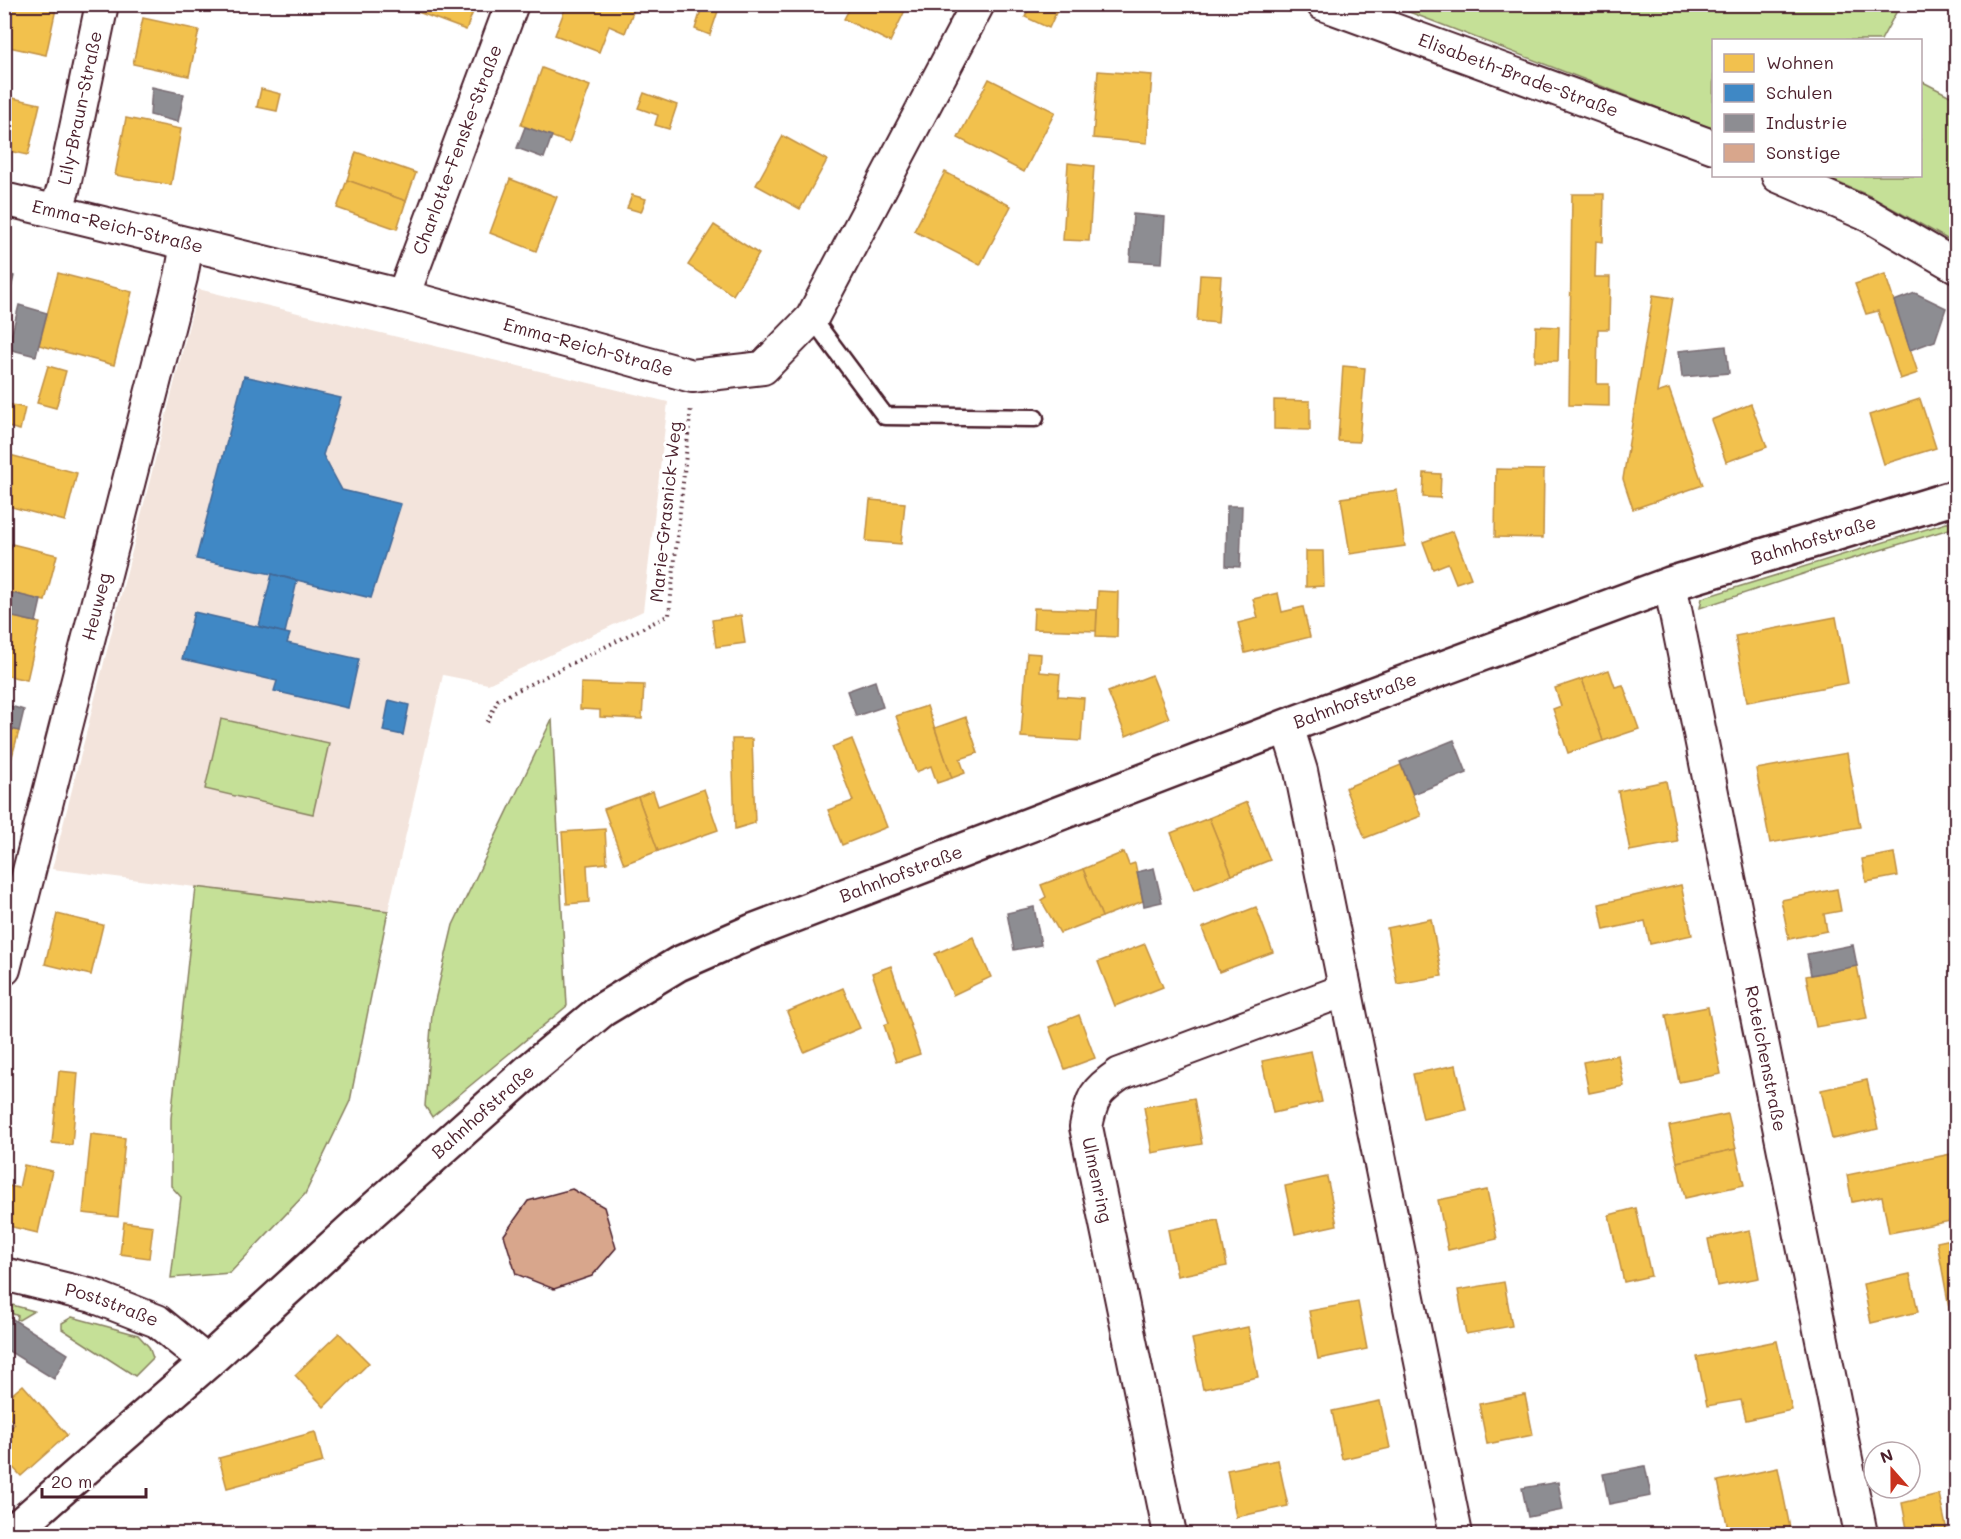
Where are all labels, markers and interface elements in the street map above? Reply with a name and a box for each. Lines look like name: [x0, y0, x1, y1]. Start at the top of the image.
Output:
street label: Elisabeth-Brade-Straße: [1415, 27, 1622, 122]
street label: Lily-Braun-Straße: [51, 29, 107, 187]
legend: [1712, 39, 1922, 177]
street label: Charlotte-Fenske-Straße: [407, 41, 507, 258]
text: Wohnen: [1766, 50, 1834, 74]
text: Schulen: [1766, 80, 1832, 104]
text: Industrie: [1766, 110, 1847, 134]
text: Sonstige: [1766, 140, 1841, 164]
street label: Emma-Reich-Straße: [30, 193, 206, 258]
street label: Emma-Reich-Straße: [501, 311, 676, 381]
street label: Marie-Grasnick-Weg: [644, 420, 686, 604]
street label: Bahnhofstraße: [1748, 509, 1879, 570]
street label: Heuweg: [75, 570, 116, 643]
street label: Bahnhofstraße: [1290, 666, 1420, 734]
street label: Bahnhofstraße: [836, 839, 966, 908]
street label: Roteichenstraße: [1740, 983, 1793, 1133]
street label: Bahnhofstraße: [426, 1059, 539, 1163]
street label: Ulmenring: [1077, 1135, 1119, 1225]
street label: Poststraße: [63, 1277, 162, 1331]
north arrow: [1862, 1440, 1922, 1500]
text: N: [1877, 1444, 1896, 1468]
scale bar: [42, 1461, 146, 1499]
text: 20 m: [51, 1469, 92, 1493]

